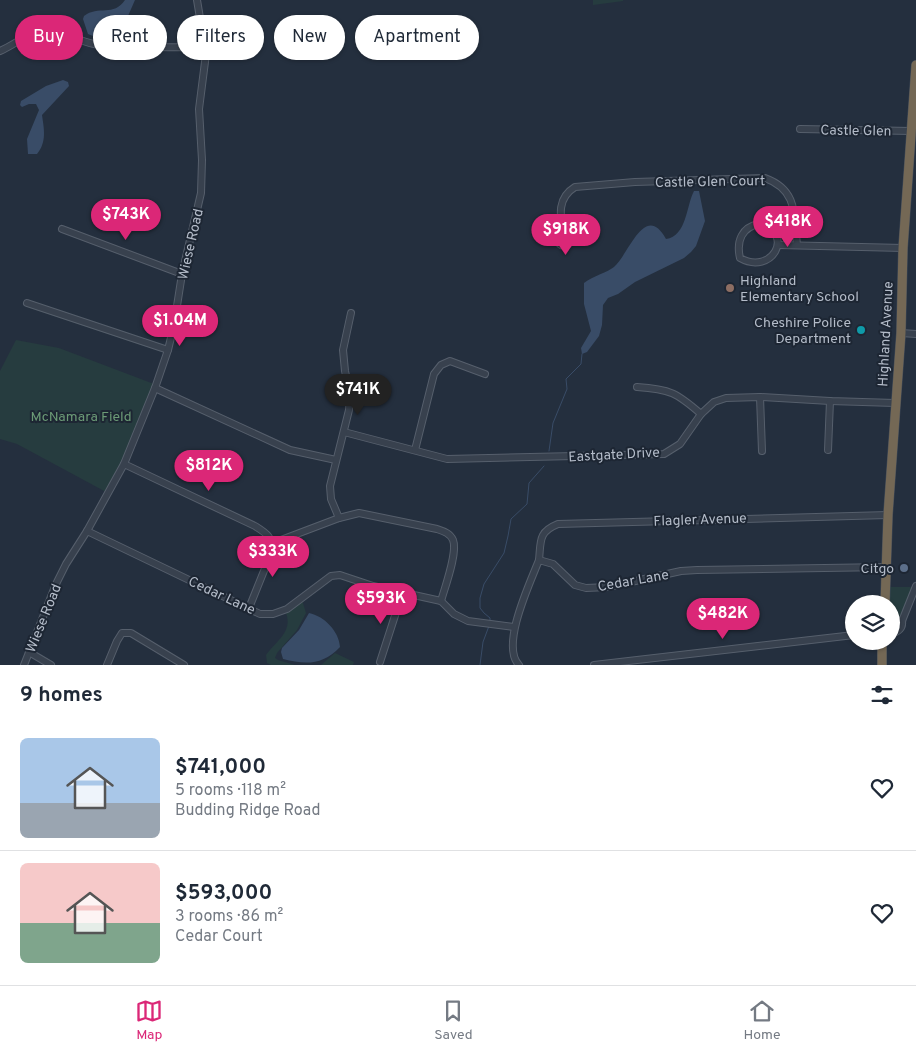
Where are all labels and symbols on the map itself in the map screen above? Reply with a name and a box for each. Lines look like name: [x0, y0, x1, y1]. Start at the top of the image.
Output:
street label: Castle Glen: [820, 122, 892, 141]
street label: Castle Glen Court: [655, 173, 765, 192]
pin: $743K: [91, 198, 161, 241]
pin: $418K: [753, 206, 823, 248]
street label: Wiese Road: [175, 207, 208, 282]
pin: $918K: [531, 214, 601, 256]
place label: Highland Elementary School: [740, 273, 859, 306]
street label: Highland Avenue: [875, 281, 898, 387]
marker: Highland Elementary School: [724, 282, 736, 294]
pin: $1.04M: [139, 304, 221, 347]
place label: Cheshire Police Department: [754, 315, 851, 348]
marker: Cheshire Police Department: [855, 324, 867, 336]
pin: $741K: [323, 374, 393, 416]
park label: McNamara Field: [30, 409, 132, 426]
street label: Eastgate Drive: [568, 445, 660, 466]
pin: $812K: [174, 450, 244, 492]
street label: Flagler Avenue: [653, 510, 747, 531]
pin: $333K: [238, 536, 308, 578]
place label: Citgo: [861, 561, 894, 578]
marker: Citgo: [898, 562, 910, 574]
street label: Cedar Lane: [596, 567, 670, 596]
street label: Cedar Lane: [185, 573, 258, 619]
street label: Wiese Road: [23, 582, 66, 655]
pin: $593K: [346, 582, 416, 625]
pin: $482K: [688, 598, 758, 640]

